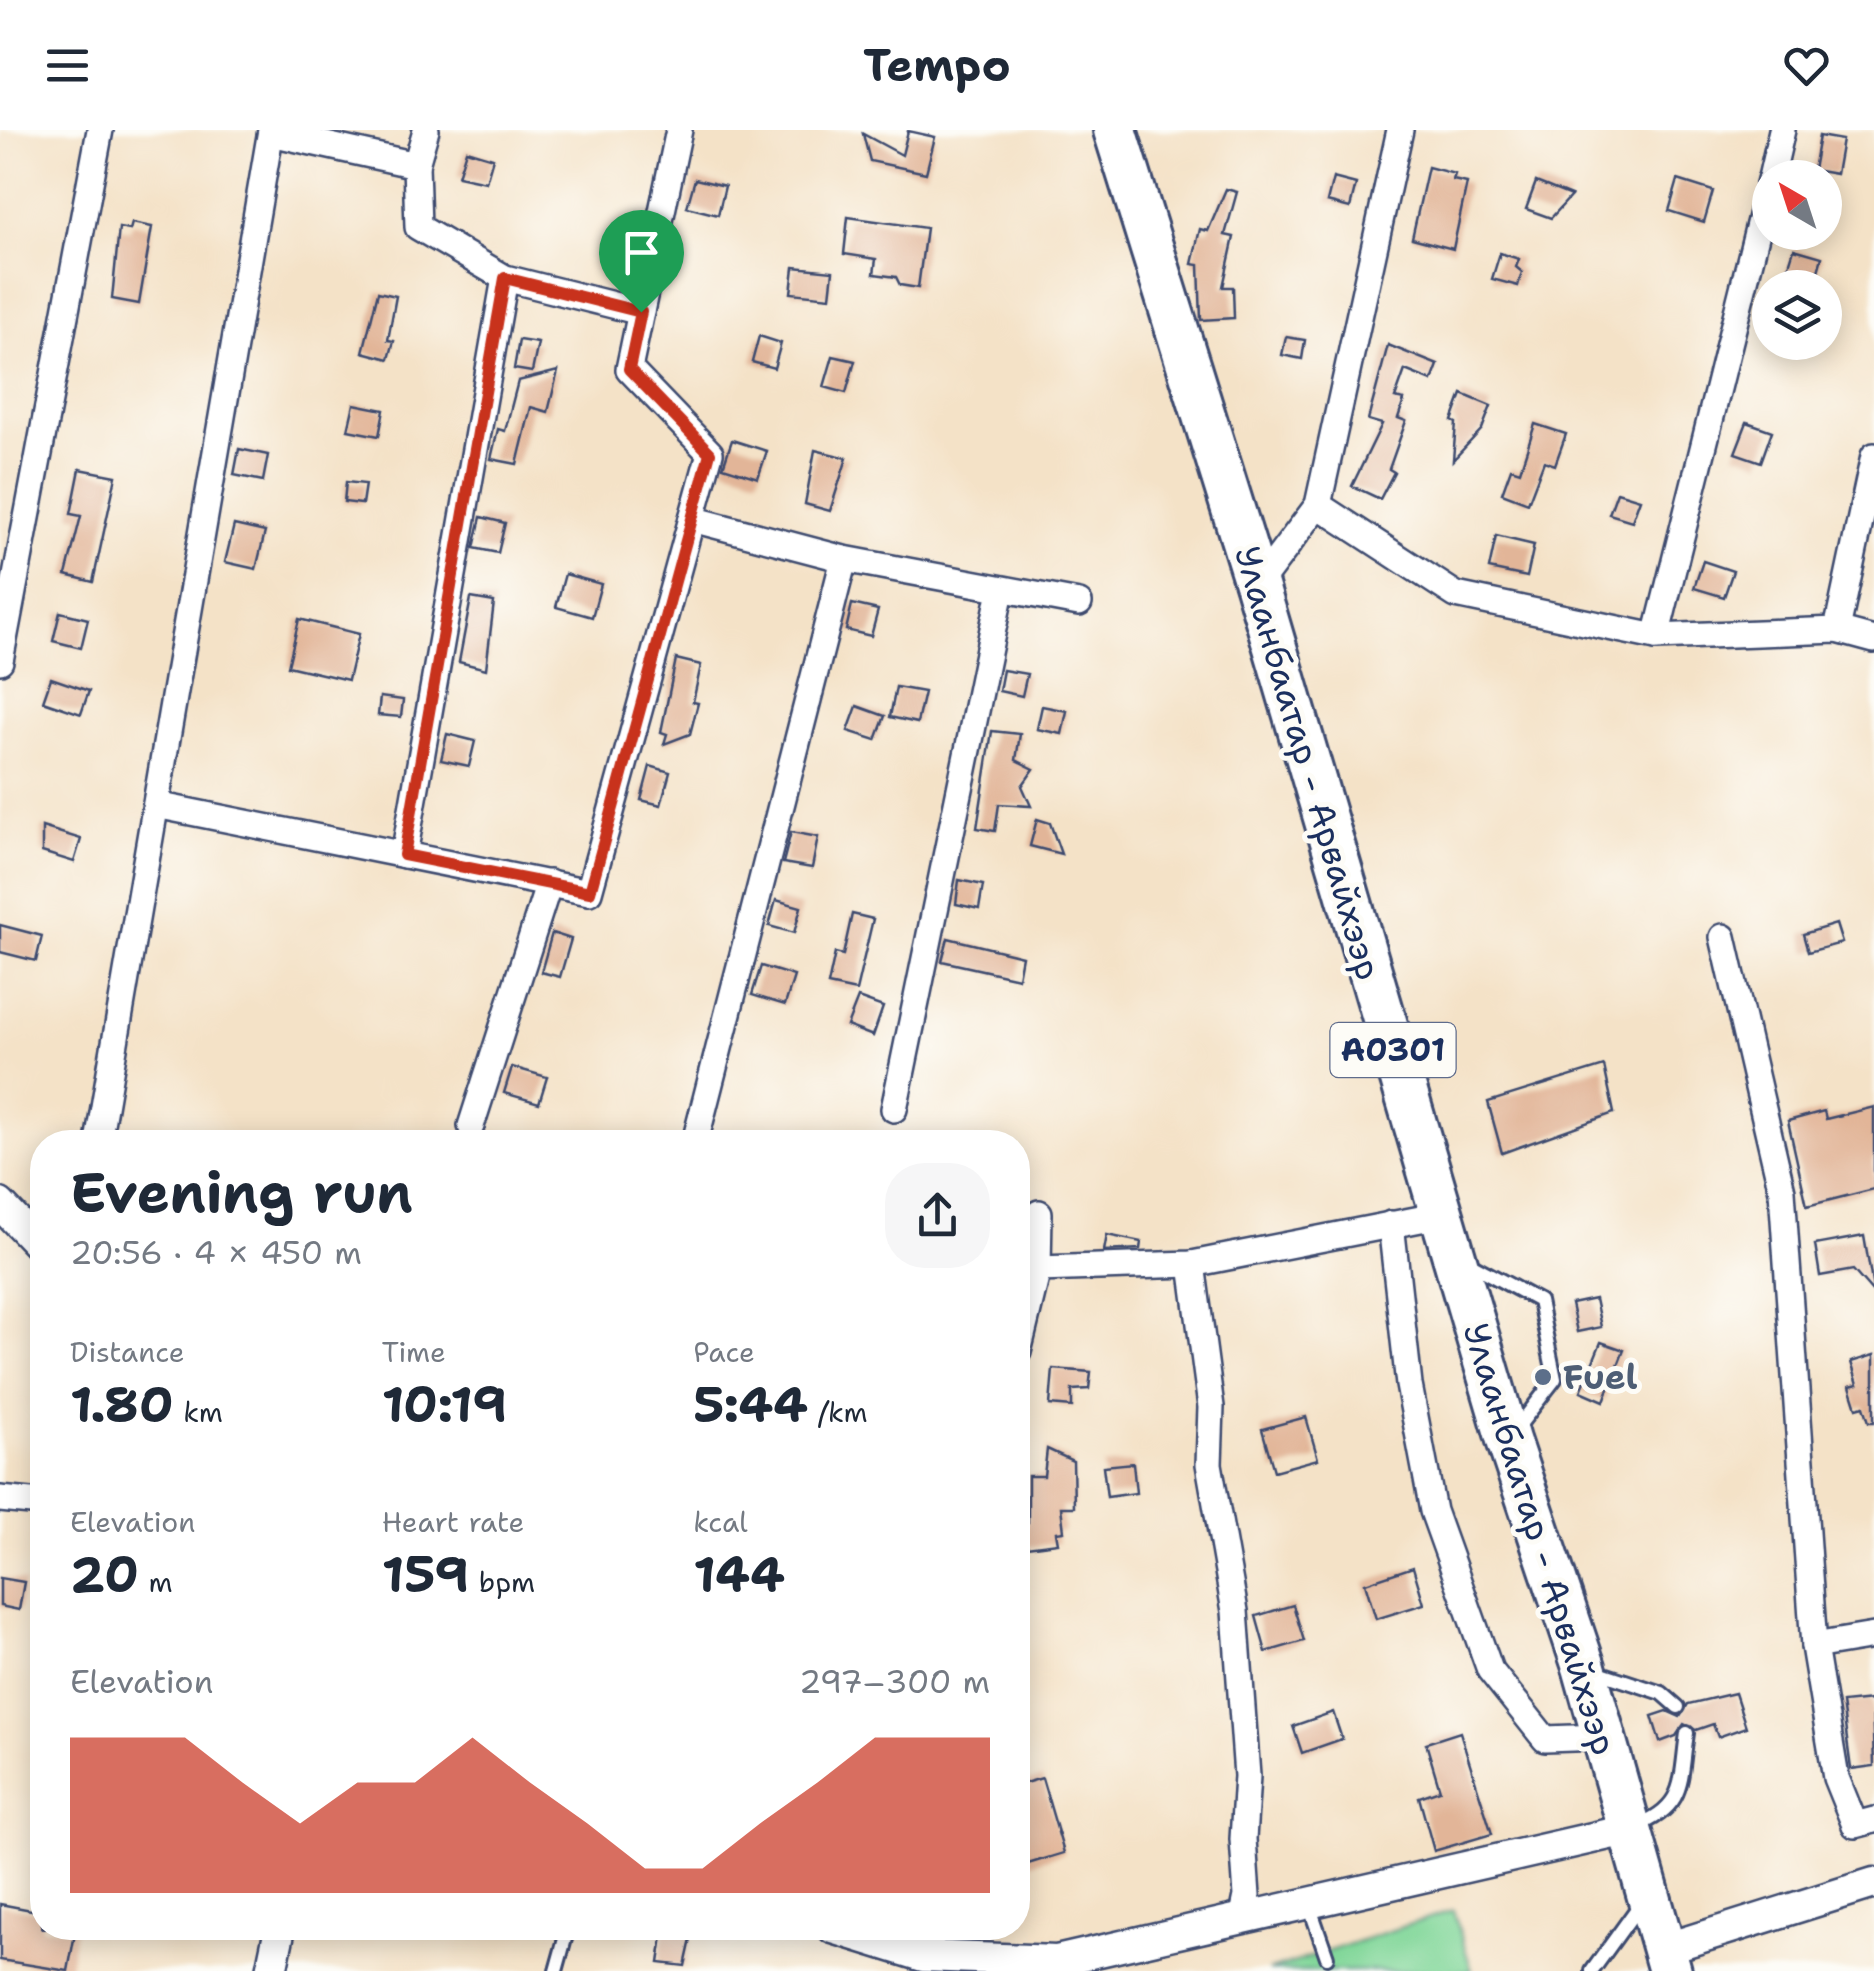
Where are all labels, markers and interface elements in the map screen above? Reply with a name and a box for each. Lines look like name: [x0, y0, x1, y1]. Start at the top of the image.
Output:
text: Tempo: [863, 35, 1011, 95]
icon: menu: [40, 38, 95, 93]
icon: heart: [1779, 38, 1834, 93]
north arrow: [1752, 160, 1842, 250]
map controls: [1752, 160, 1842, 360]
pin: [599, 210, 684, 313]
icon: arrive: [614, 225, 669, 280]
button: layers: [1752, 270, 1842, 360]
street label: Улаанбаатар - Арвайхээр: [1224, 541, 1393, 985]
road number: A0301: [1330, 1023, 1456, 1077]
text: Evening run: [70, 1156, 413, 1230]
button: share: [885, 1163, 990, 1268]
text: 20:56 · 4 × 450 m: [70, 1231, 362, 1274]
street label: Улаанбаатар - Арвайхээр: [1452, 1317, 1629, 1760]
text: Distance: [70, 1333, 185, 1371]
text: Time: [382, 1333, 446, 1371]
text: Pace: [693, 1333, 755, 1371]
place label: Fuel: [1563, 1353, 1638, 1400]
marker: Fuel: [1532, 1366, 1554, 1388]
text: 1.80: [70, 1371, 174, 1438]
text: 10:19: [382, 1371, 507, 1438]
text: 5:44: [693, 1371, 808, 1438]
text: km: [174, 1393, 223, 1431]
text: /km: [808, 1393, 868, 1431]
text: Elevation: [70, 1503, 195, 1541]
text: Heart rate: [382, 1503, 524, 1541]
text: kcal: [693, 1503, 748, 1541]
text: 20: [70, 1541, 139, 1608]
text: 159: [382, 1541, 469, 1608]
text: 144: [693, 1541, 785, 1608]
text: m: [139, 1563, 173, 1601]
text: bpm: [469, 1563, 535, 1601]
text: Elevation: [70, 1660, 213, 1703]
text: 297–300 m: [799, 1660, 990, 1703]

